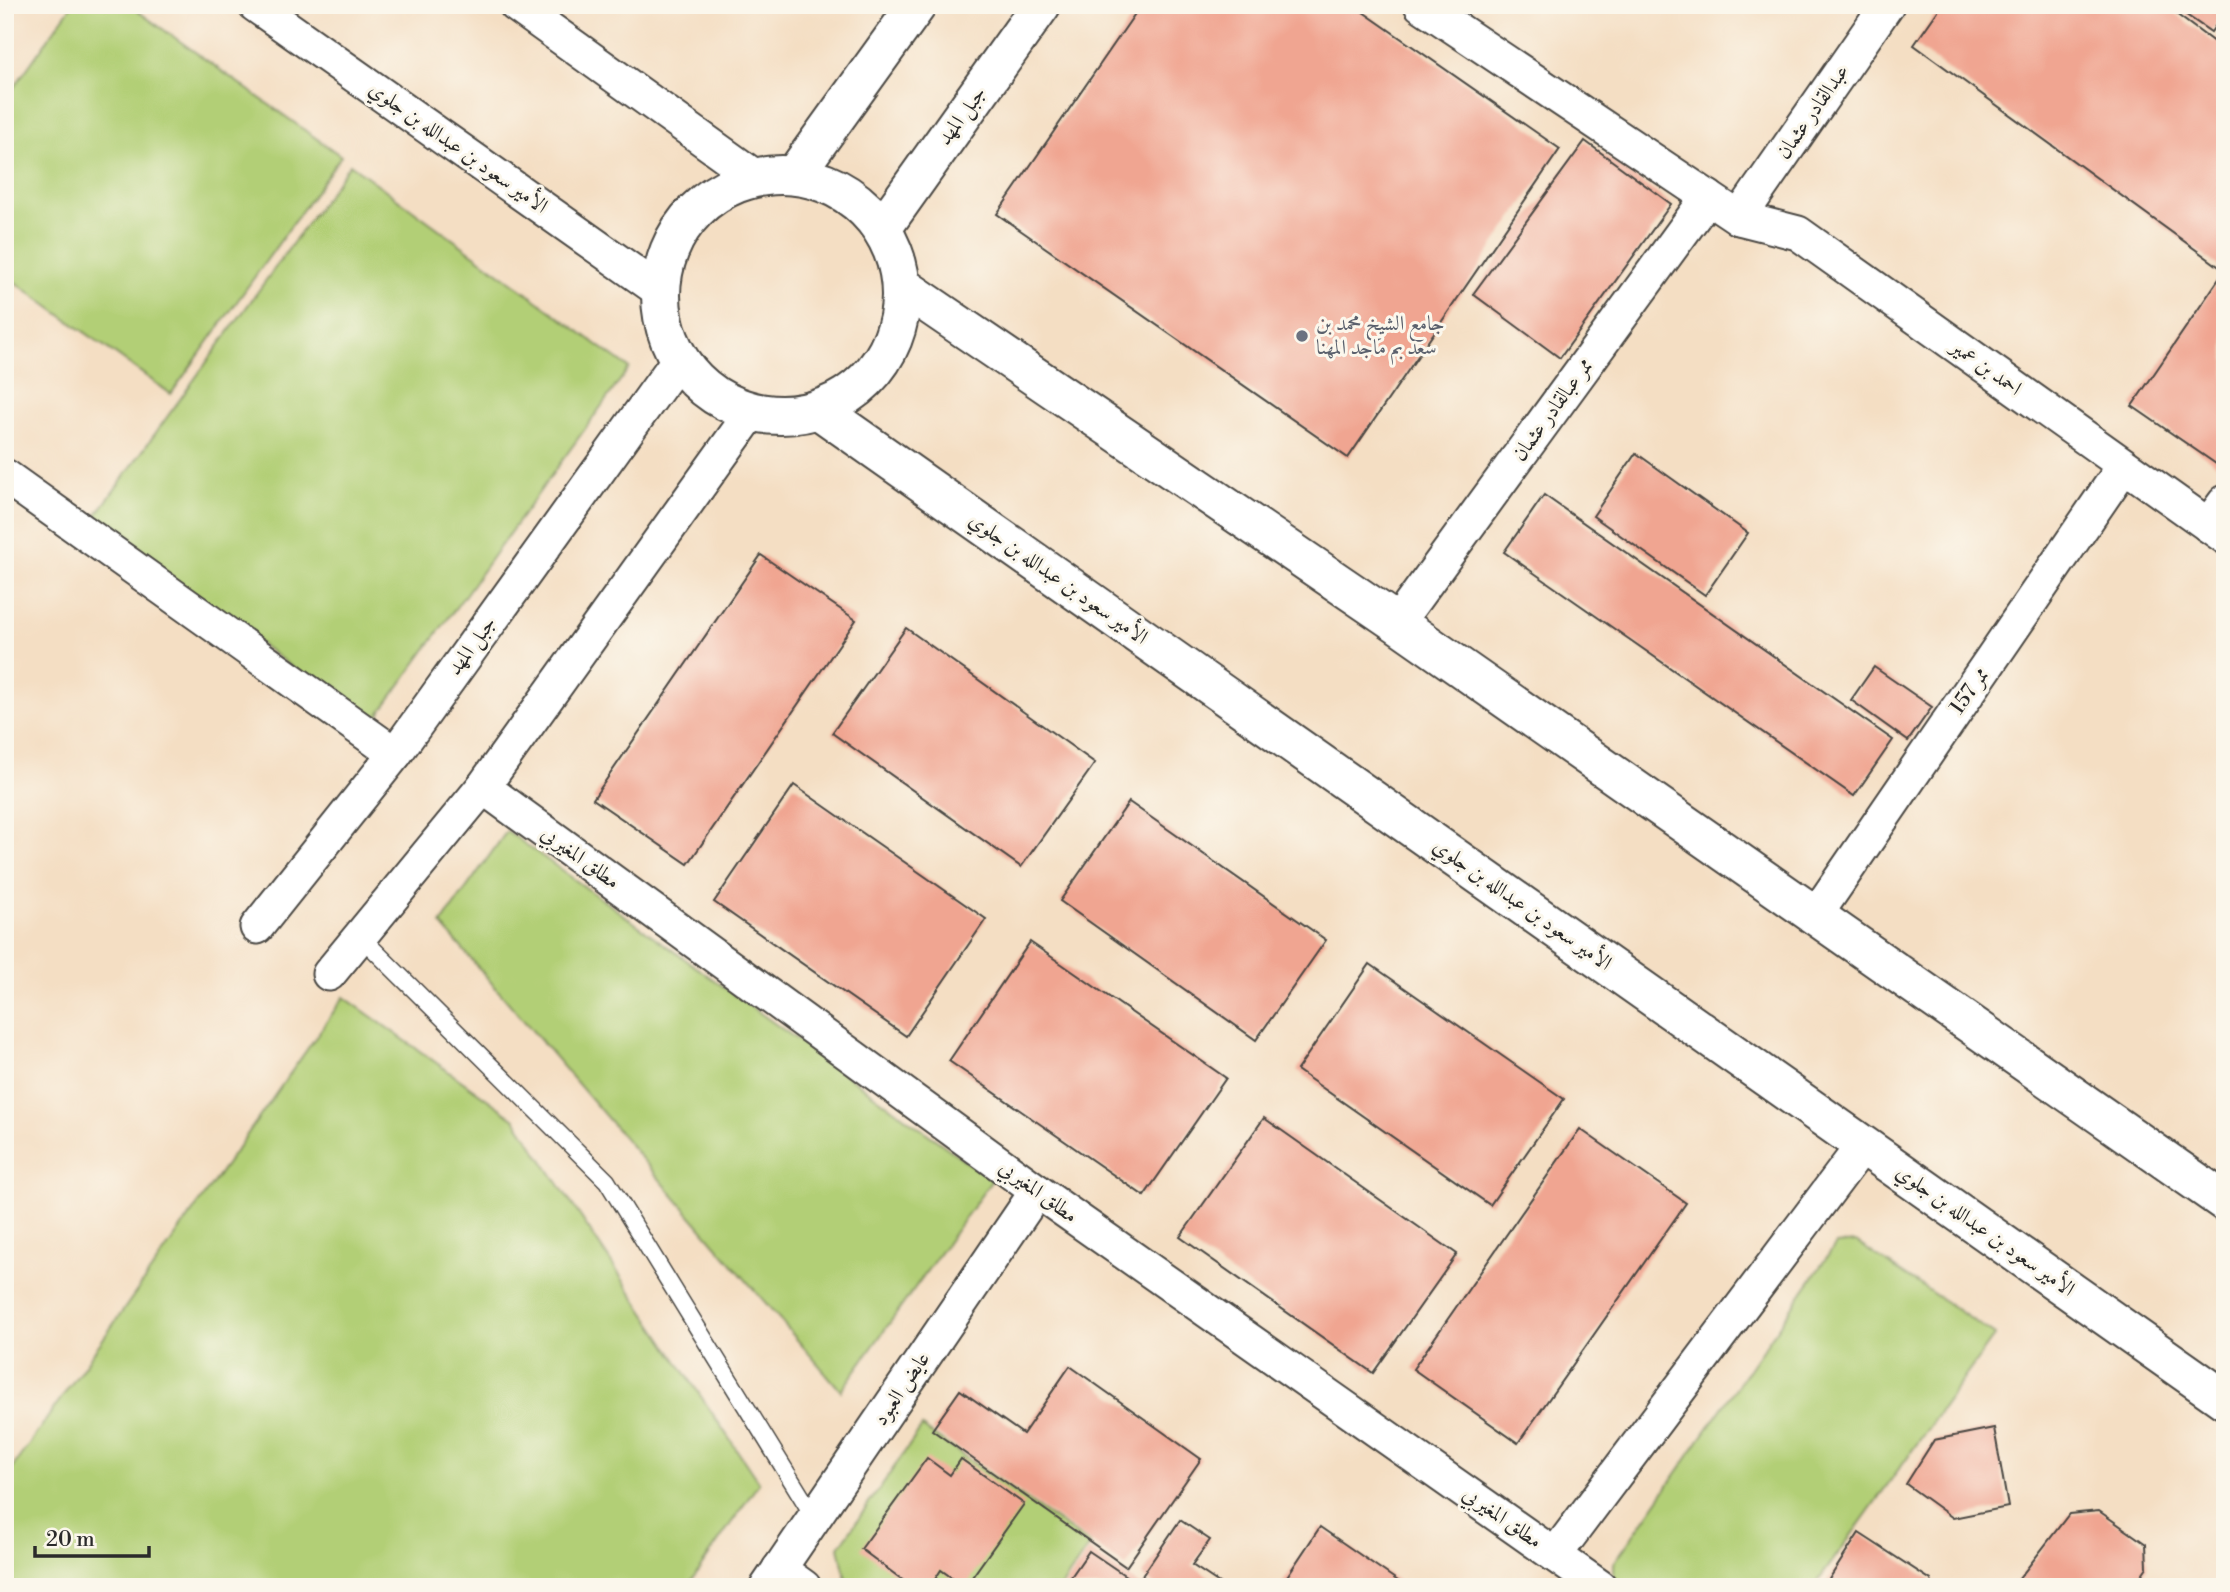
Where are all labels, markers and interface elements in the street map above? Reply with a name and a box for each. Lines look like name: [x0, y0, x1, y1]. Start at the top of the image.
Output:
street label: عبدالقادر عثمان: [1771, 60, 1855, 164]
street label: الأمير سعود بن عبدالله بن جلوي: [362, 74, 554, 221]
street label: جبل المهد: [932, 81, 993, 151]
place label: جامع الشيخ محمد بن سعد بم ماجد المهنا: [1316, 311, 1445, 365]
marker: جامع الشيخ محمد بن سعد بم ماجد المهنا: [1294, 328, 1310, 344]
street label: احمد بن عمير: [1944, 333, 2026, 402]
street label: ممر عبالقادر عثمان: [1507, 353, 1599, 467]
street label: الأمير سعود بن عبدالله بن جلوي: [962, 505, 1154, 652]
street label: جبل المهد: [442, 611, 503, 681]
street label: ممر 157: [1945, 662, 1995, 720]
street label: مطلق المغيربي: [534, 821, 624, 898]
street label: الأمير سعود بن عبدالله بن جلوي: [1426, 831, 1618, 978]
street label: مطلق المغيربي: [992, 1155, 1082, 1232]
street label: الأمير سعود بن عبدالله بن جلوي: [1889, 1157, 2081, 1304]
street label: عايض العبود: [868, 1347, 936, 1431]
street label: مطلق المغيربي: [1456, 1481, 1547, 1557]
scale bar: [35, 1515, 149, 1559]
text: 20 m: [46, 1527, 95, 1553]

